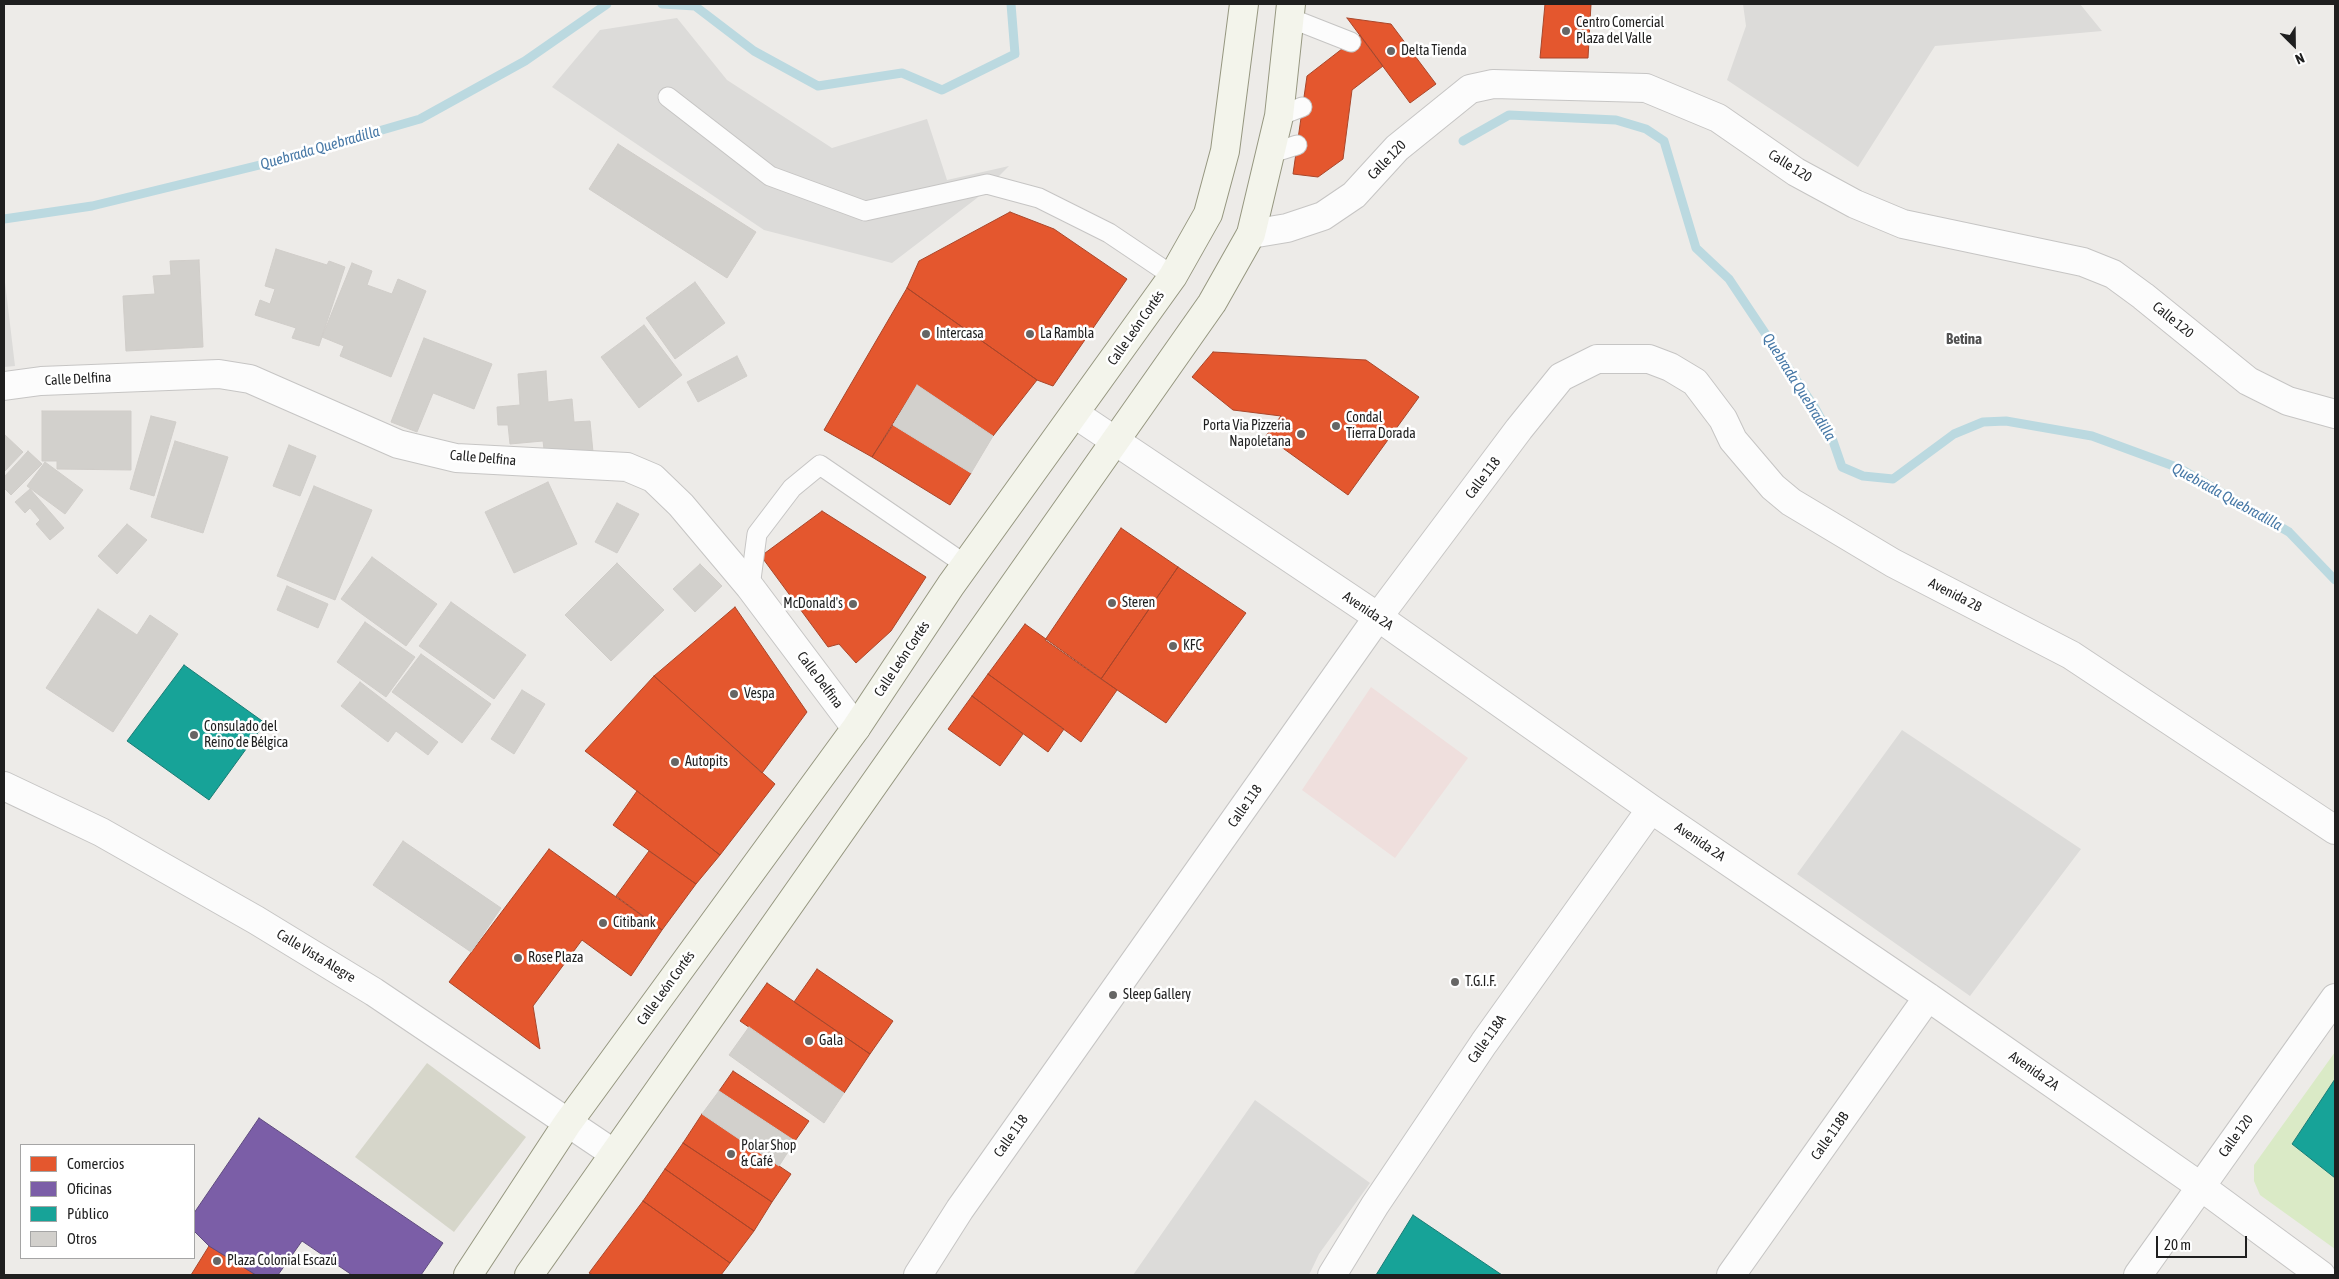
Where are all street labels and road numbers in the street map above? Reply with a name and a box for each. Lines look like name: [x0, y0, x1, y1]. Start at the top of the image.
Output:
street label: Calle 120: [1364, 137, 1410, 183]
street label: Calle 120: [1765, 146, 1815, 186]
street label: Calle León Cortés: [1104, 287, 1168, 369]
street label: Calle 120: [2149, 298, 2197, 342]
street label: Calle Delfina: [44, 369, 112, 389]
street label: Calle Delfina: [449, 447, 517, 469]
street label: Calle 118: [1462, 454, 1504, 502]
street label: Avenida 2B: [1926, 575, 1984, 615]
street label: Avenida 2A: [1340, 588, 1396, 634]
street label: Calle León Cortés: [871, 618, 933, 700]
street label: Calle Delfina: [793, 648, 847, 712]
street label: Calle 118: [1224, 781, 1266, 831]
street label: Avenida 2A: [1672, 819, 1728, 865]
street label: Calle Vista Alegre: [273, 926, 359, 986]
street label: Calle León Cortés: [634, 948, 698, 1028]
street label: Calle 118A: [1464, 1012, 1510, 1066]
street label: Avenida 2A: [2006, 1048, 2062, 1094]
street label: Calle 118B: [1807, 1109, 1853, 1163]
street label: Calle 118: [990, 1111, 1032, 1161]
street label: Calle 120: [2215, 1112, 2257, 1160]

